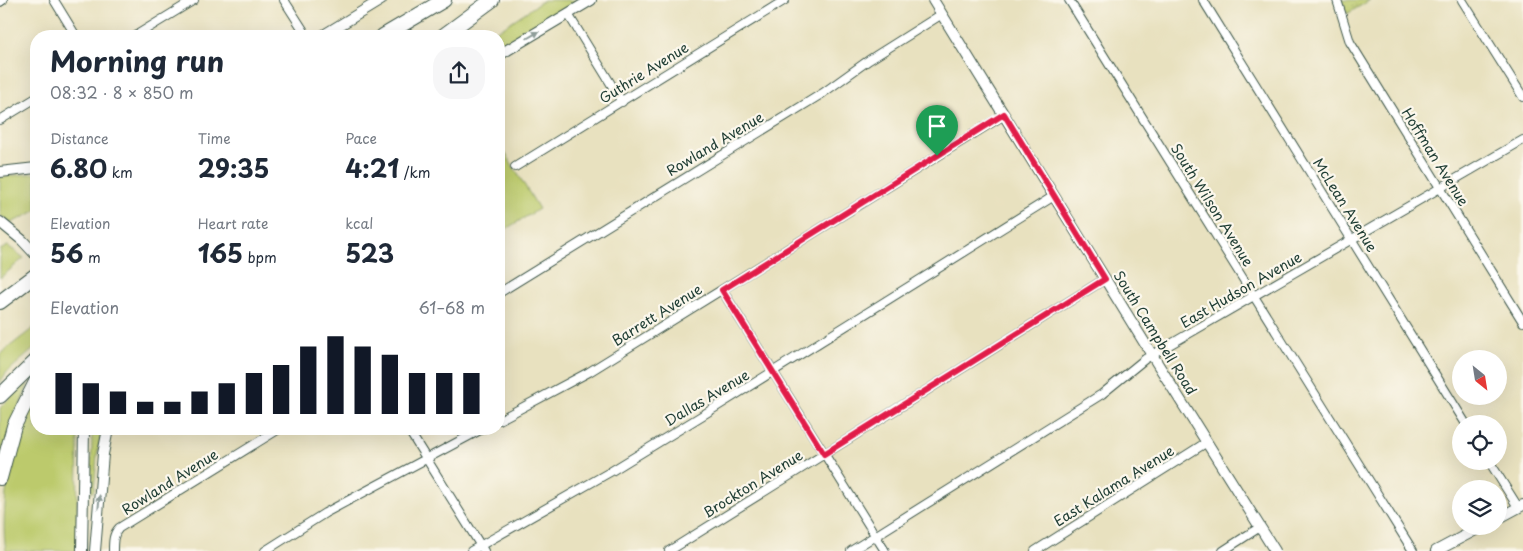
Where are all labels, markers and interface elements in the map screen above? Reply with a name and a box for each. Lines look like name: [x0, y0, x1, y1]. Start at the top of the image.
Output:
one-way arrow: [527, 30, 540, 39]
street label: Guthrie Avenue: [595, 37, 693, 108]
text: Morning run: [50, 39, 224, 82]
button: share: [433, 47, 485, 99]
text: 08:32 · 8 × 850 m: [50, 80, 194, 104]
street label: Hoffman Avenue: [1397, 103, 1474, 210]
pin: [916, 105, 958, 156]
street label: Rowland Avenue: [662, 106, 768, 181]
icon: arrive: [923, 112, 951, 140]
text: Distance: [50, 128, 109, 149]
text: Time: [198, 128, 231, 149]
text: Pace: [345, 128, 377, 149]
street label: South Wilson Avenue: [1166, 139, 1259, 271]
text: 6.80: [50, 149, 107, 187]
text: 29:35: [198, 149, 270, 187]
text: 4:21: [345, 149, 399, 187]
street label: McLean Avenue: [1308, 154, 1383, 256]
text: km: [107, 162, 133, 183]
text: /km: [399, 162, 431, 183]
text: Elevation: [50, 213, 110, 234]
text: Heart rate: [198, 213, 268, 234]
text: kcal: [345, 213, 373, 234]
text: 56: [50, 234, 83, 272]
text: 165: [198, 234, 243, 272]
text: 523: [345, 234, 394, 272]
street label: East Hudson Avenue: [1176, 246, 1306, 333]
text: m: [83, 247, 101, 268]
text: bpm: [243, 247, 277, 268]
street label: South Campbell Road: [1109, 267, 1202, 399]
street label: Barrett Avenue: [608, 278, 706, 351]
text: Elevation: [50, 295, 119, 319]
text: 61–68 m: [419, 295, 485, 319]
north arrow: [1452, 350, 1508, 405]
map controls: [1452, 350, 1507, 535]
street label: Dallas Avenue: [660, 364, 753, 431]
button: locate: [1452, 415, 1507, 470]
street label: East Kalama Avenue: [1049, 440, 1178, 531]
street label: Rowland Avenue: [118, 443, 222, 520]
street label: Brockton Avenue: [699, 444, 807, 523]
button: layers: [1452, 480, 1507, 535]
one-way arrow: [95, 494, 103, 510]

